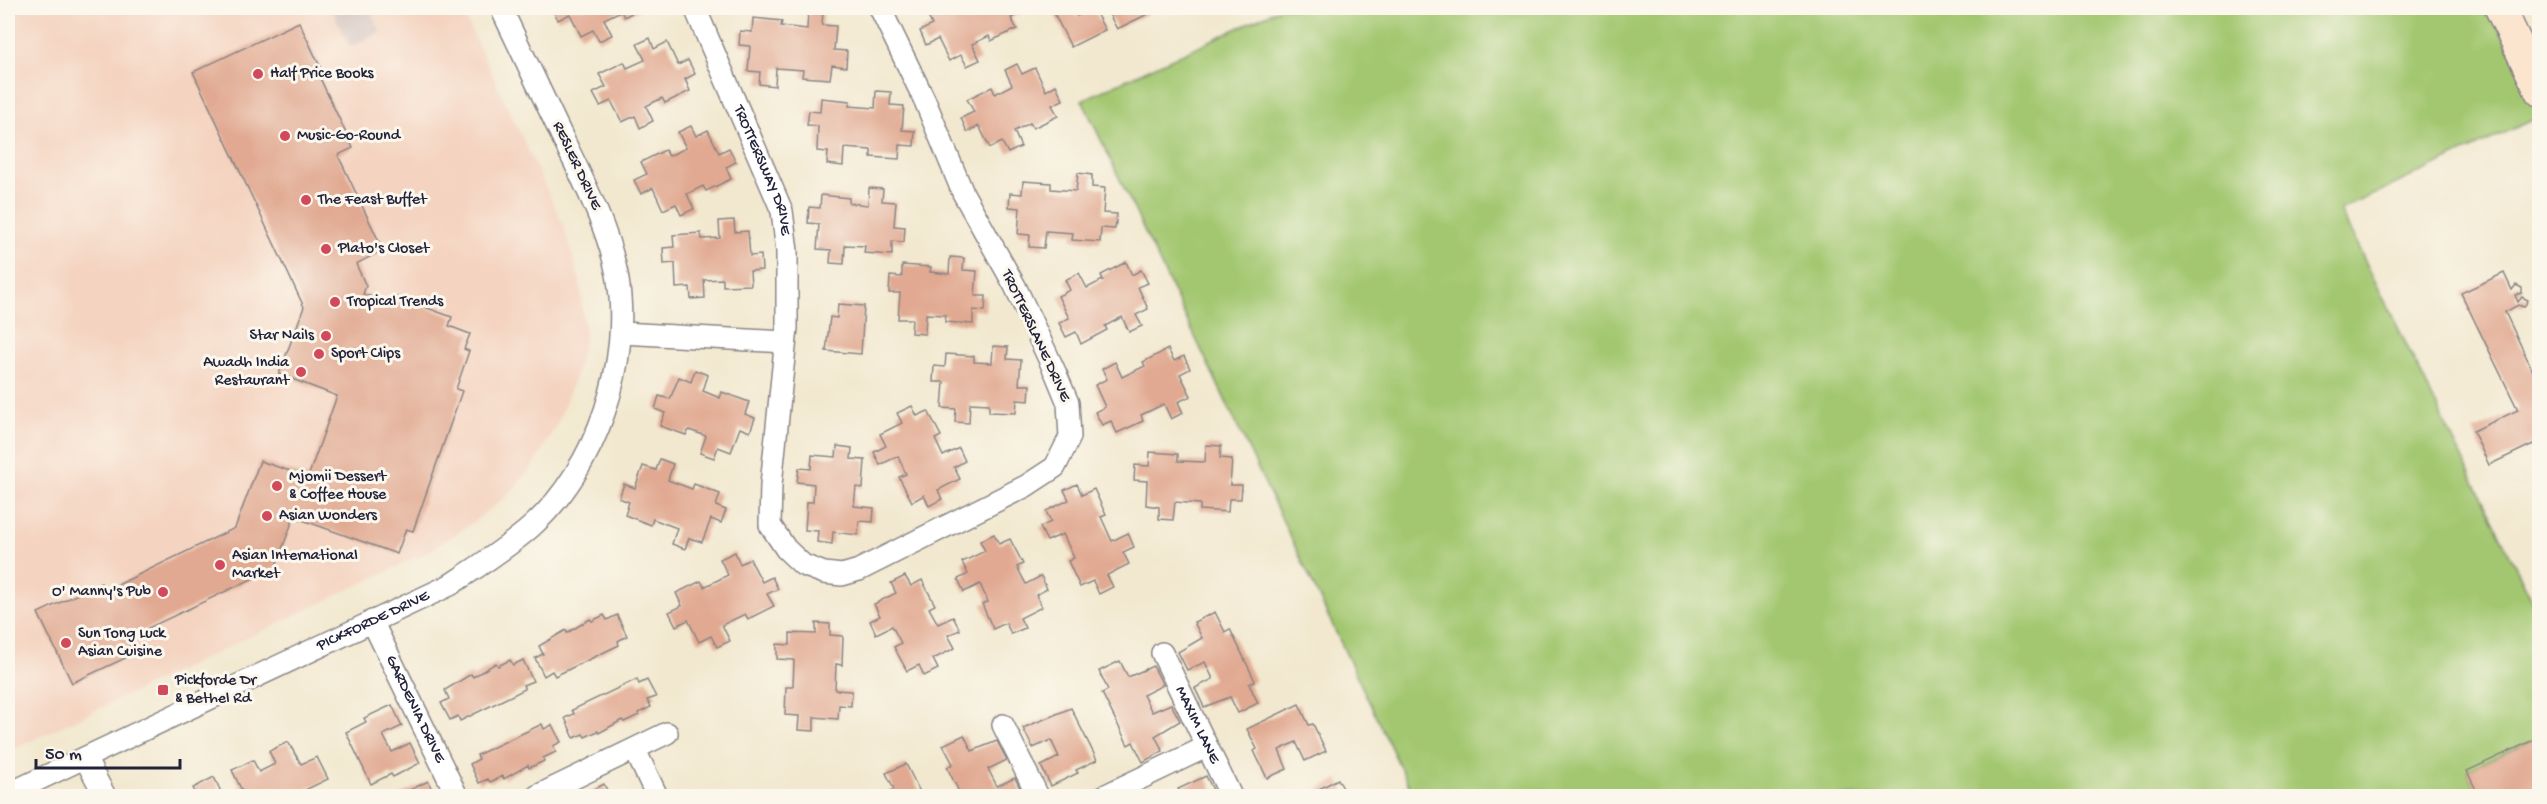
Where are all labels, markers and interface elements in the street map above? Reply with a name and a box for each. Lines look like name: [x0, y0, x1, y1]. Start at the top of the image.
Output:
place label: Half Price Books: [270, 65, 375, 84]
marker: Half Price Books: [251, 67, 265, 81]
street label: TROTTERSWAY DRIVE: [728, 102, 795, 237]
street label: RESLER DRIVE: [547, 119, 605, 214]
place label: Music-Go-Round: [297, 127, 402, 146]
marker: Music-Go-Round: [278, 129, 292, 143]
place label: The Feast Buffet: [317, 191, 428, 210]
marker: The Feast Buffet: [299, 193, 313, 207]
place label: Plato's Closet: [337, 240, 430, 259]
marker: Plato's Closet: [319, 242, 333, 256]
street label: TROTTERSLANE DRIVE: [996, 266, 1074, 406]
place label: Tropical Trends: [346, 293, 444, 312]
marker: Tropical Trends: [328, 295, 342, 309]
place label: Star Nails: [250, 327, 315, 346]
marker: Star Nails: [319, 329, 333, 343]
place label: Sport Clips: [331, 345, 401, 364]
marker: Sport Clips: [312, 347, 326, 361]
place label: Awadh India Restaurant: [203, 354, 290, 391]
marker: Awadh India Restaurant: [294, 365, 308, 379]
place label: Mjomii Dessert & Coffee House: [289, 468, 388, 505]
marker: Mjomii Dessert & Coffee House: [270, 479, 284, 493]
place label: Asian Wonders: [279, 507, 378, 526]
marker: Asian Wonders: [260, 509, 274, 523]
place label: Asian International Market: [232, 547, 358, 584]
marker: Asian International Market: [213, 558, 227, 572]
place label: O' Manny's Pub: [52, 583, 152, 602]
marker: O' Manny's Pub: [156, 585, 170, 599]
street label: PICKFORDE DRIVE: [313, 586, 433, 656]
place label: Sun Tong Luck Asian Cuisine: [78, 625, 167, 662]
marker: Sun Tong Luck Asian Cuisine: [59, 636, 73, 650]
street label: GARDENIA DRIVE: [381, 652, 449, 767]
place label: Pickforde Dr & Bethel Rd: [174, 672, 258, 709]
marker: Pickforde Dr & Bethel Rd: [156, 683, 170, 697]
street label: MAXIM LANE: [1170, 683, 1224, 768]
scale bar: [36, 732, 180, 770]
text: 50 m: [45, 745, 82, 766]

